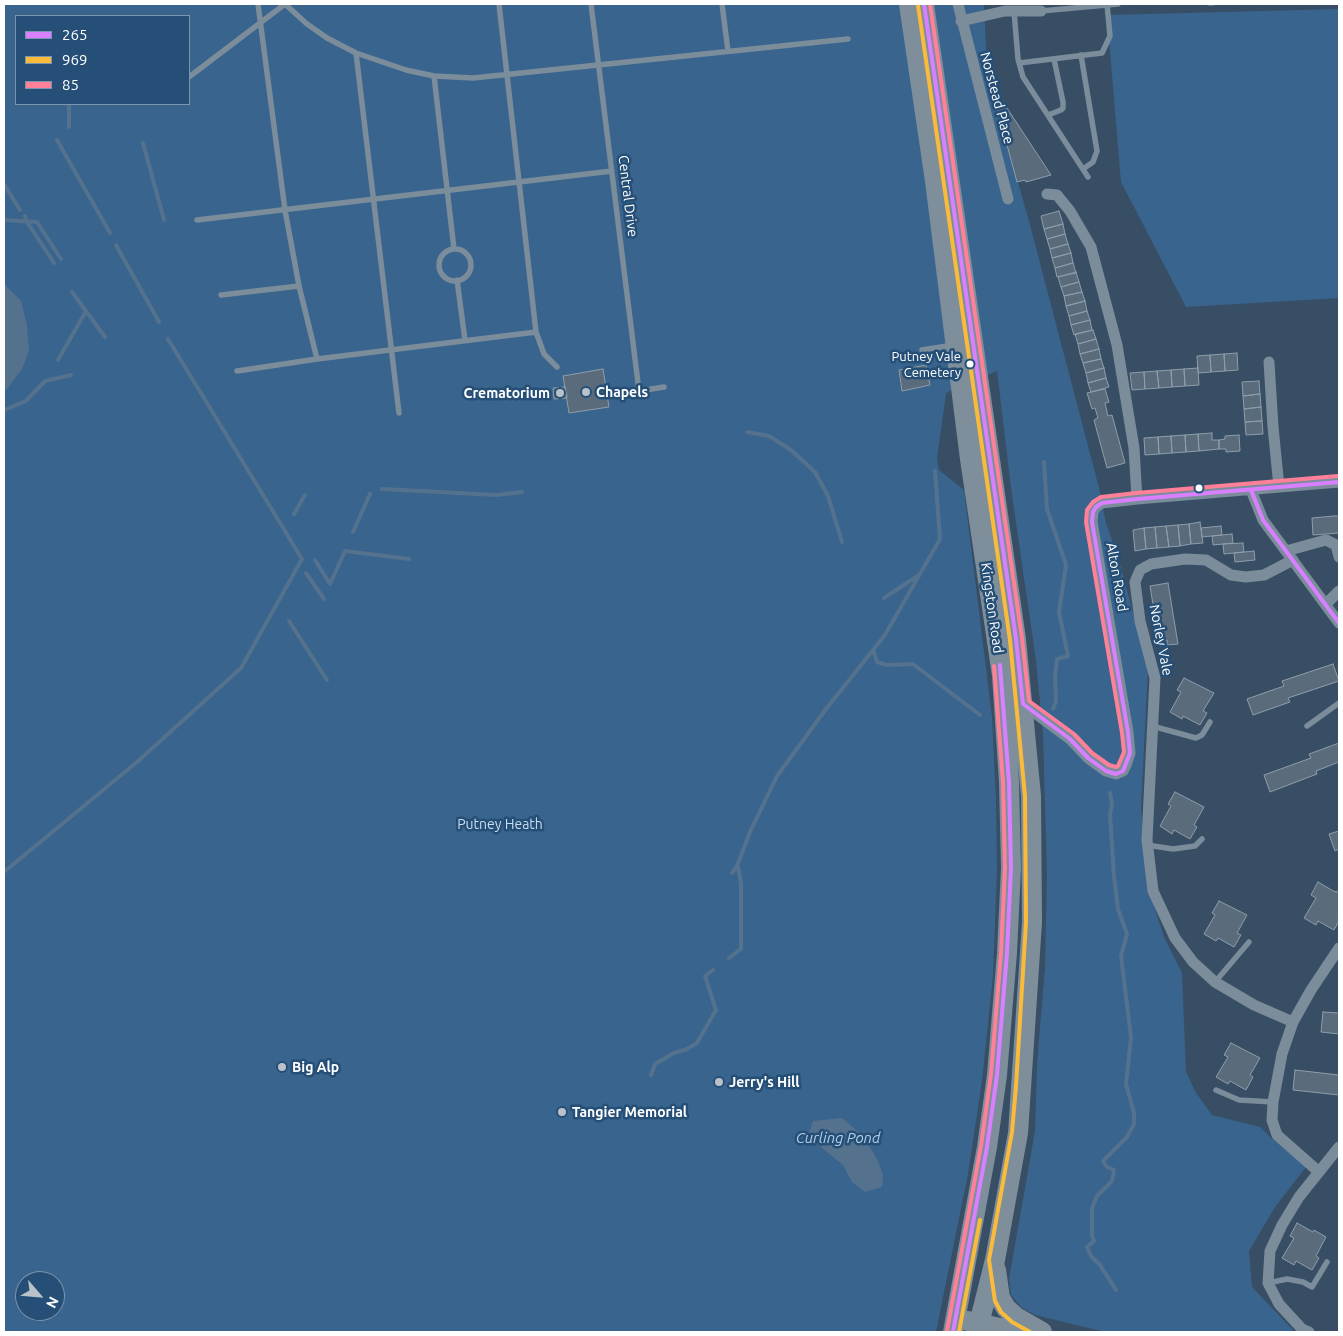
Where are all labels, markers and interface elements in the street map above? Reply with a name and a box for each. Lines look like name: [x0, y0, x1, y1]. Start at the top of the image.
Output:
legend: [15, 15, 190, 105]
text: 265: [62, 26, 87, 43]
street label: Norstead Place: [977, 50, 1017, 146]
text: 969: [62, 51, 87, 68]
text: 85: [62, 76, 79, 93]
street label: Central Drive: [615, 154, 641, 238]
place label: Putney Vale Cemetery: [892, 349, 961, 380]
marker: Putney Vale Cemetery: [965, 359, 975, 369]
place label: Chapels: [596, 384, 648, 400]
place label: Crematorium: [464, 385, 550, 401]
marker: Chapels: [580, 386, 592, 398]
marker: Crematorium: [554, 387, 566, 399]
unlabelled marker: [1194, 483, 1204, 493]
street label: Alton Road: [1103, 541, 1131, 613]
street label: Kingston Road: [977, 562, 1007, 654]
street label: Norley Vale: [1146, 603, 1176, 677]
park label: Putney Heath: [457, 816, 543, 832]
place label: Big Alp: [292, 1059, 339, 1075]
marker: Big Alp: [276, 1061, 288, 1073]
place label: Jerry's Hill: [729, 1074, 800, 1090]
marker: Jerry's Hill: [713, 1076, 725, 1088]
place label: Tangier Memorial: [572, 1104, 687, 1120]
marker: Tangier Memorial: [556, 1106, 568, 1118]
water label: Curling Pond: [796, 1129, 880, 1147]
north arrow: [15, 1271, 65, 1321]
text: N: [43, 1294, 62, 1311]

